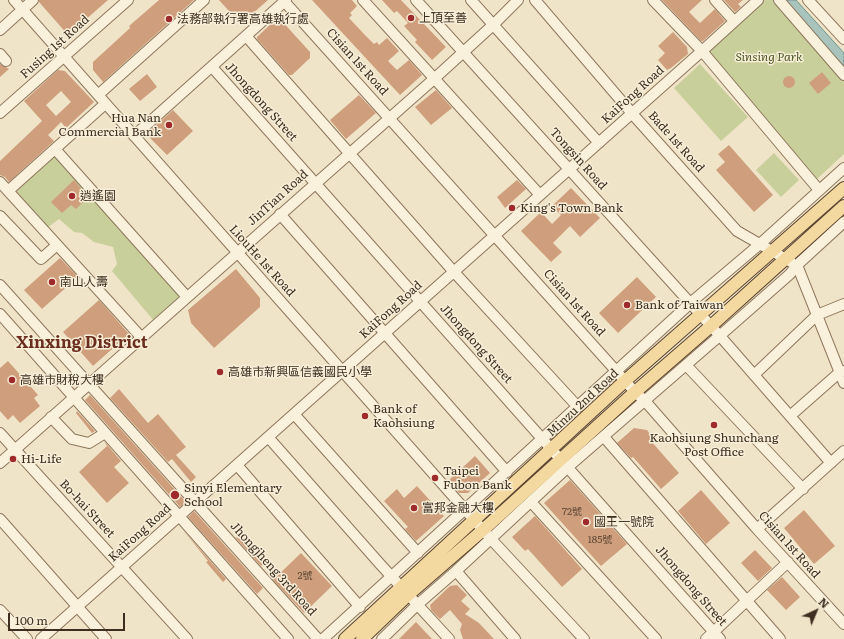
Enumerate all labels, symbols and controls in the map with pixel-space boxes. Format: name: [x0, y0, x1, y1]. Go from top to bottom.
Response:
place label: 上頂至善: [419, 11, 467, 25]
street label: Fusing 1st Road: [18, 12, 92, 82]
place label: 法務部執行署高雄執行處: [177, 12, 309, 26]
marker: 上頂至善: [406, 13, 416, 23]
marker: 法務部執行署高雄執行處: [164, 14, 174, 24]
street label: Cisian 1st Road: [323, 26, 391, 98]
park label: Sinsing Park: [735, 50, 803, 64]
street label: Jhongdong Street: [222, 60, 300, 144]
street label: KaiFong Road: [599, 63, 667, 127]
street label: Bade 1st Road: [645, 109, 707, 175]
place label: Hua Nan Commercial Bank: [59, 111, 161, 139]
marker: Hua Nan Commercial Bank: [164, 120, 174, 130]
street label: Tongsin Road: [546, 125, 610, 193]
street label: JinTian Road: [245, 167, 311, 229]
place label: 逍遙園: [80, 189, 116, 203]
marker: 逍遙園: [67, 191, 77, 201]
place label: King's Town Bank: [520, 201, 623, 215]
marker: King's Town Bank: [507, 203, 517, 213]
street label: LiouHe 1st Road: [226, 222, 298, 300]
street label: Cisian 1st Road: [540, 267, 608, 339]
place label: 南山人壽: [60, 275, 108, 289]
marker: 南山人壽: [47, 277, 57, 287]
street label: KaiFong Road: [357, 278, 425, 342]
place label: Bank of Taiwan: [635, 298, 724, 312]
marker: Bank of Taiwan: [622, 300, 632, 310]
street label: Jhongdong Street: [437, 302, 515, 386]
district label: Xinxing District: [16, 333, 148, 353]
place label: 高雄市新興區信義國民小學: [228, 365, 372, 379]
street label: Minzu 2nd Road: [544, 366, 622, 440]
marker: 高雄市新興區信義國民小學: [215, 367, 225, 377]
place label: 高雄市財稅大樓: [20, 373, 104, 387]
marker: 高雄市財稅大樓: [7, 375, 17, 385]
place label: Bank of Kaohsiung: [373, 402, 435, 430]
marker: Bank of Kaohsiung: [360, 411, 370, 421]
marker: Kaohsiung Shunchang Post Office: [709, 420, 719, 430]
place label: Kaohsiung Shunchang Post Office: [649, 431, 779, 459]
place label: Hi-Life: [21, 452, 62, 466]
marker: Hi-Life: [8, 454, 18, 464]
place label: Taipei Fubon Bank: [443, 464, 512, 492]
marker: Taipei Fubon Bank: [430, 473, 440, 483]
street label: Bo-hai Street: [56, 477, 118, 541]
place label: Sinyi Elementary School: [184, 481, 282, 509]
marker: Sinyi Elementary School: [169, 489, 181, 501]
street label: KaiFong Road: [106, 501, 174, 565]
place label: 富邦金融大樓: [422, 501, 494, 515]
marker: 富邦金融大樓: [409, 503, 419, 513]
house number: 72號: [562, 506, 582, 518]
street label: Cisian 1st Road: [755, 509, 823, 581]
place label: 國王一號院: [594, 515, 654, 529]
marker: 國王一號院: [581, 517, 591, 527]
street label: Jhongjheng 3rd Road: [227, 519, 319, 619]
house number: 185號: [588, 534, 612, 546]
street label: Jhongdong Street: [652, 543, 730, 629]
house number: 2號: [297, 570, 313, 582]
north arrow: [796, 591, 836, 631]
text: N: [815, 593, 833, 611]
scale bar: [10, 605, 127, 631]
text: 100 m: [15, 611, 48, 629]

